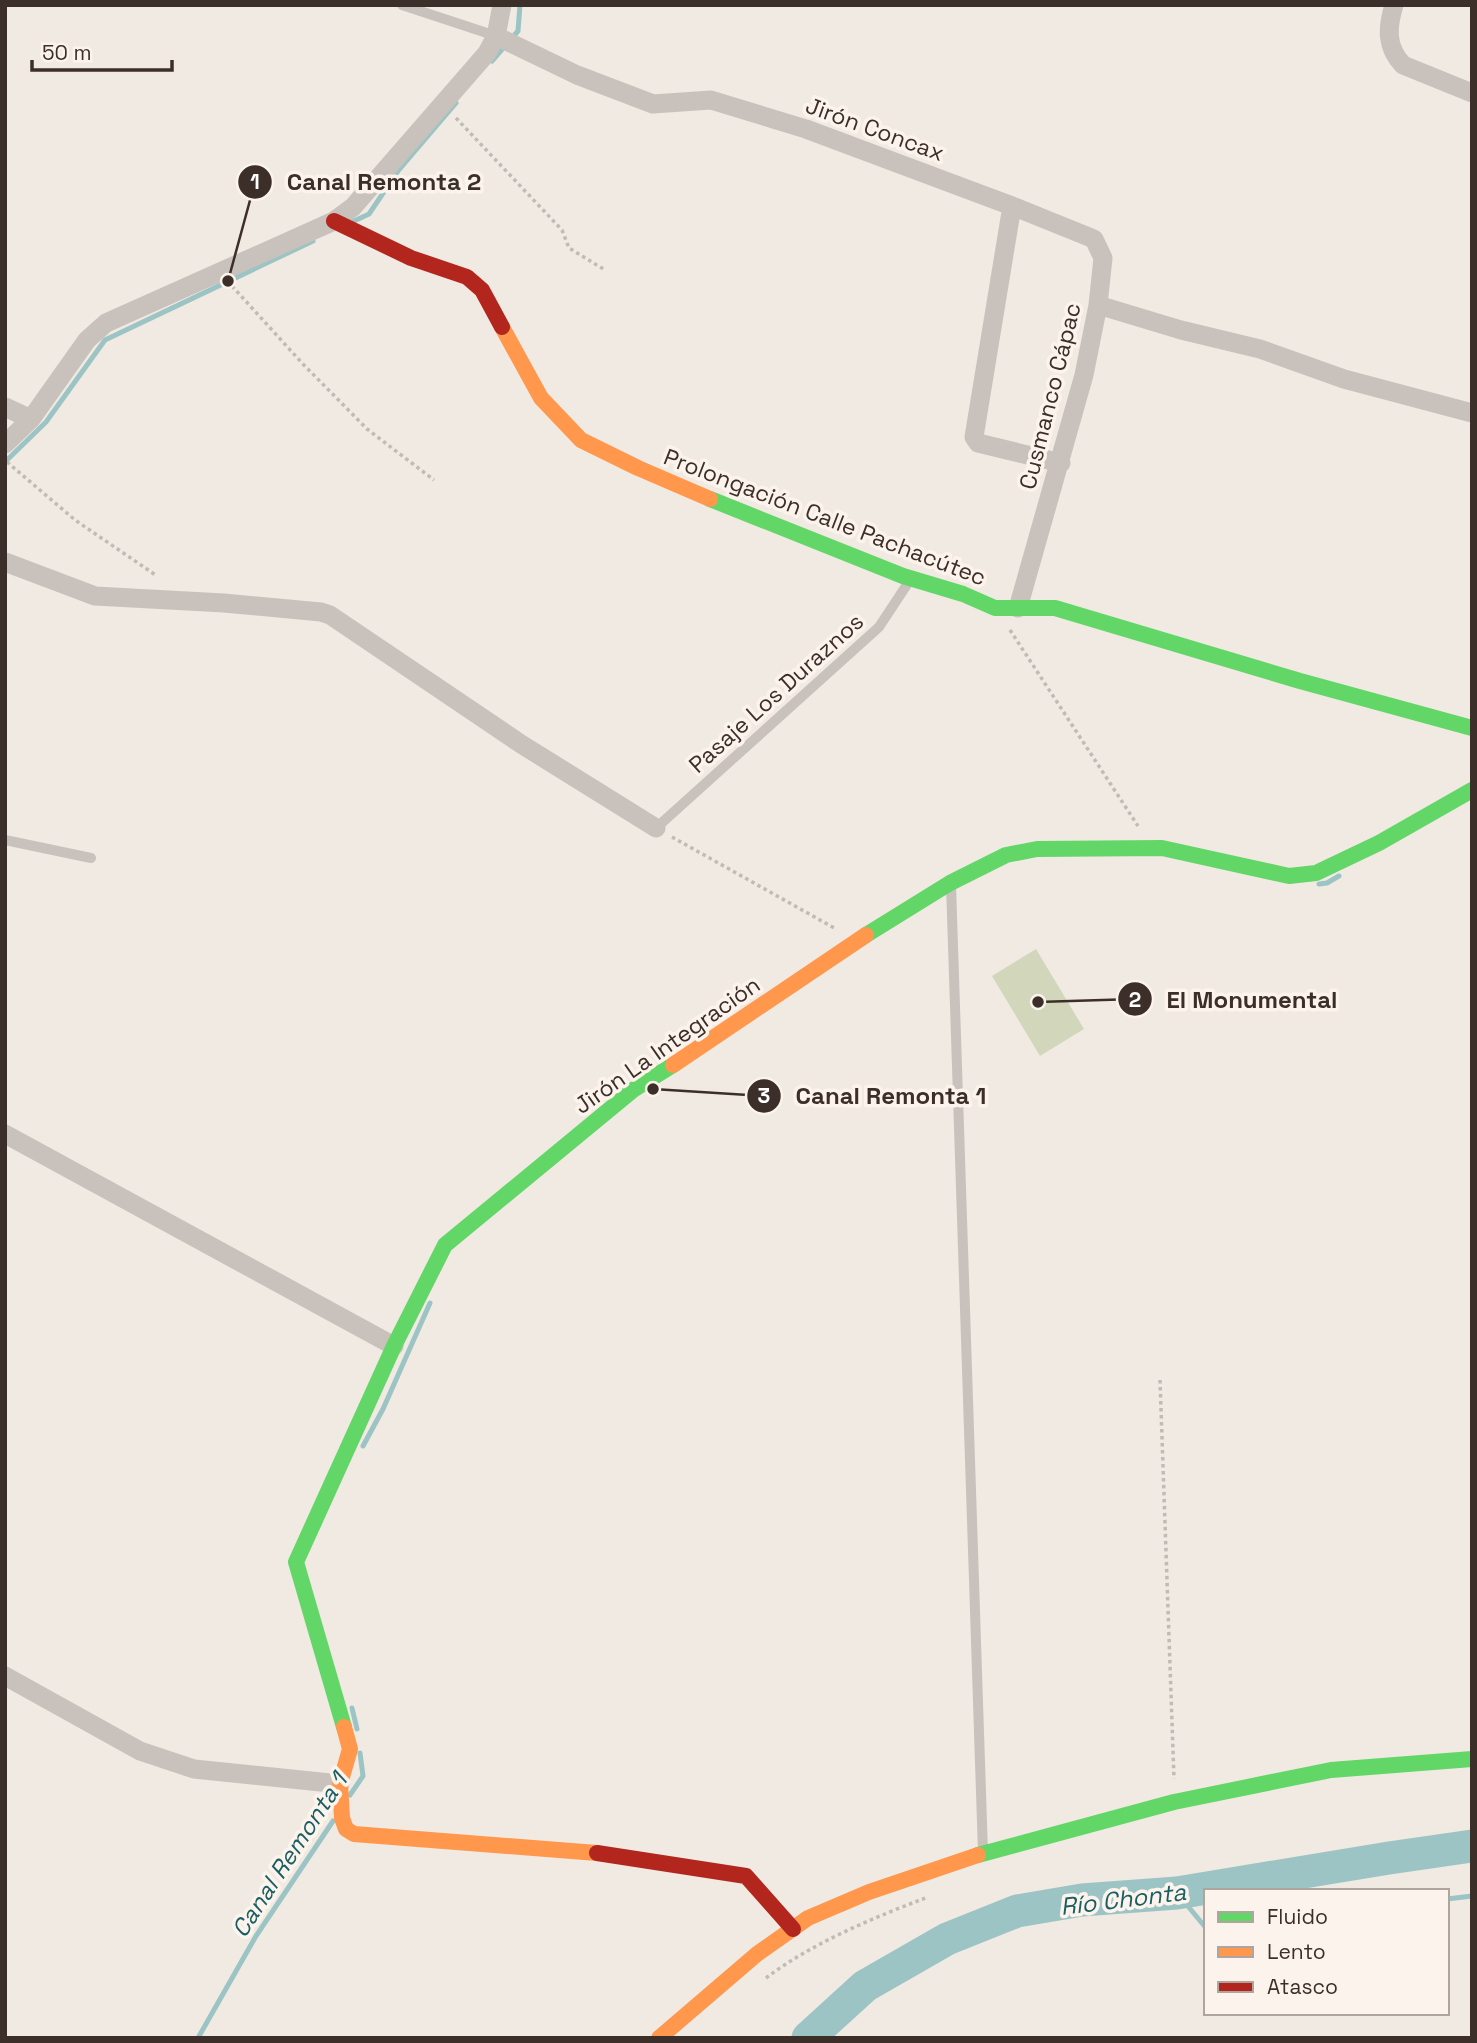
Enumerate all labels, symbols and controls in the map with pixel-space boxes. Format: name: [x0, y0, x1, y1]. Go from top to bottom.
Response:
scale bar: [32, 28, 172, 72]
text: 50 m: [42, 39, 92, 66]
street label: Jirón Concax: [802, 90, 948, 168]
callout: Canal Remonta 2: [238, 159, 495, 204]
text: Canal Remonta 2: [287, 166, 481, 197]
text: 1: [250, 168, 260, 195]
street label: Cusmanco Cápac: [1012, 300, 1088, 492]
street label: Prolongación Calle Pachacútec: [660, 442, 990, 592]
street label: Pasaje Los Duraznos: [682, 607, 870, 779]
street label: Jirón La Integración: [568, 970, 766, 1120]
callout: El Monumental: [1117, 977, 1351, 1022]
text: El Monumental: [1167, 984, 1338, 1015]
text: 2: [1129, 986, 1141, 1013]
callout: Canal Remonta 1: [747, 1073, 1001, 1118]
text: Canal Remonta 1: [796, 1080, 986, 1111]
text: 3: [758, 1082, 770, 1109]
water label: Canal Remonta 1: [224, 1764, 355, 1943]
water label: Río Chonta: [1059, 1876, 1188, 1922]
legend: [1204, 1889, 1449, 2015]
text: Fluido: [1267, 1903, 1328, 1930]
text: Lento: [1267, 1938, 1326, 1965]
text: Atasco: [1267, 1973, 1338, 2000]

